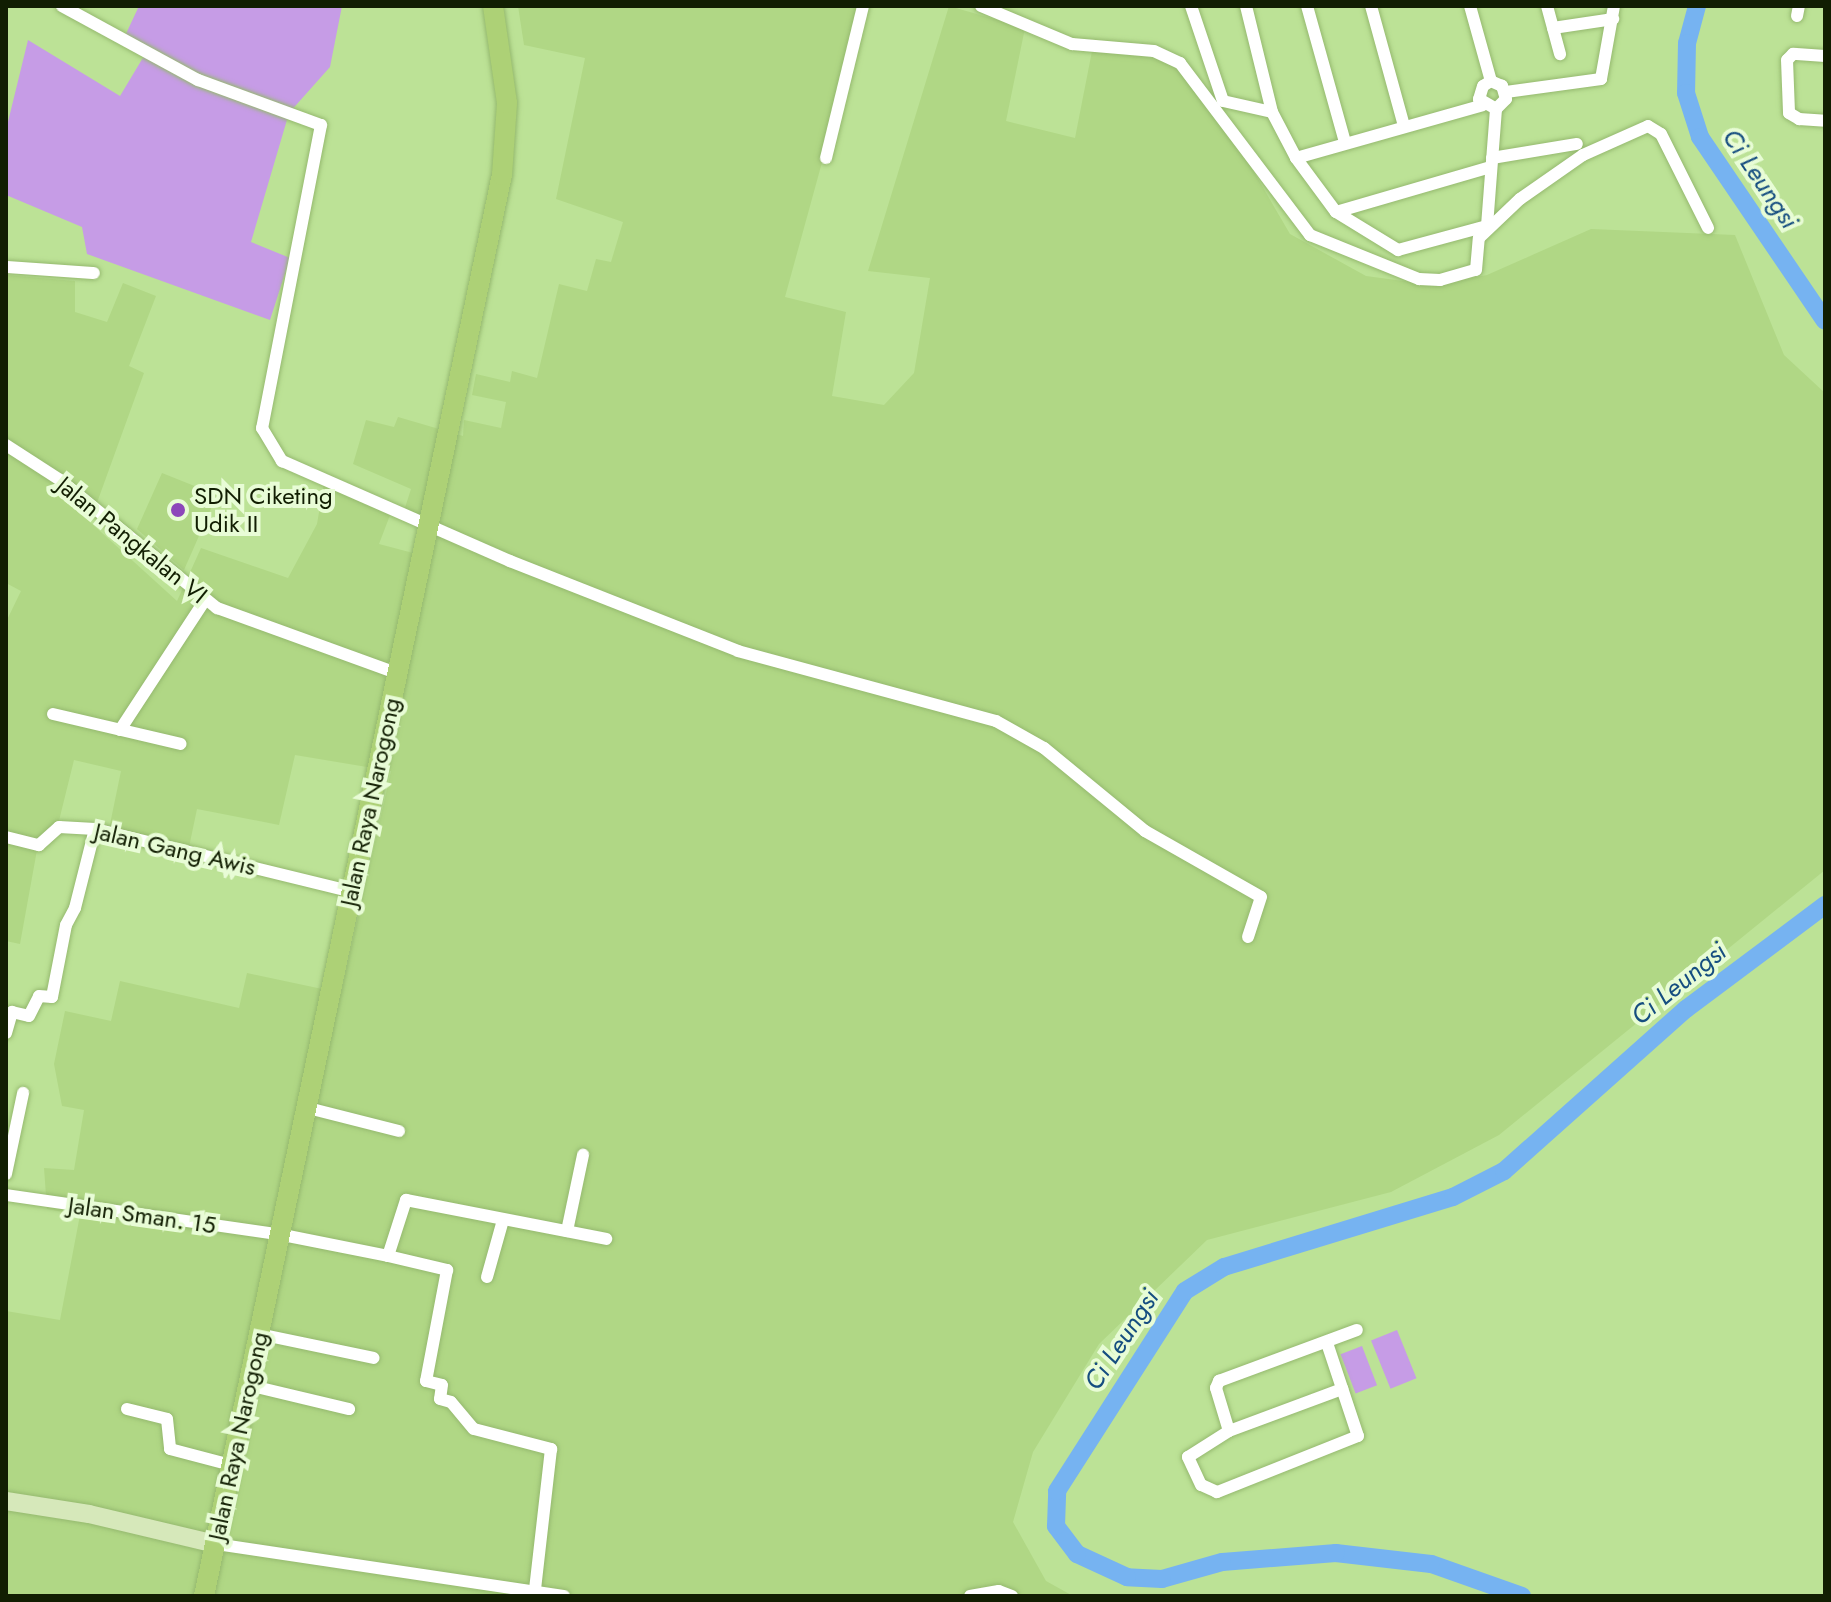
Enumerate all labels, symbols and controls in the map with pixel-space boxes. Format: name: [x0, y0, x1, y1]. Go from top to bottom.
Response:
water label: Ci Leungsi: [1715, 123, 1805, 235]
street label: Jalan Pangkalan VI: [51, 471, 213, 609]
place label: SDN Ciketing Udik II: [194, 482, 333, 538]
marker: SDN Ciketing Udik II: [169, 501, 187, 519]
street label: Jalan Raya Narogong: [334, 695, 406, 909]
street label: Jalan Gang Awis: [92, 816, 258, 882]
water label: Ci Leungsi: [1625, 936, 1733, 1032]
street label: Jalan Sman. 15: [66, 1190, 218, 1240]
water label: Ci Leungsi: [1078, 1284, 1166, 1396]
street label: Jalan Raya Narogong: [202, 1329, 274, 1543]

